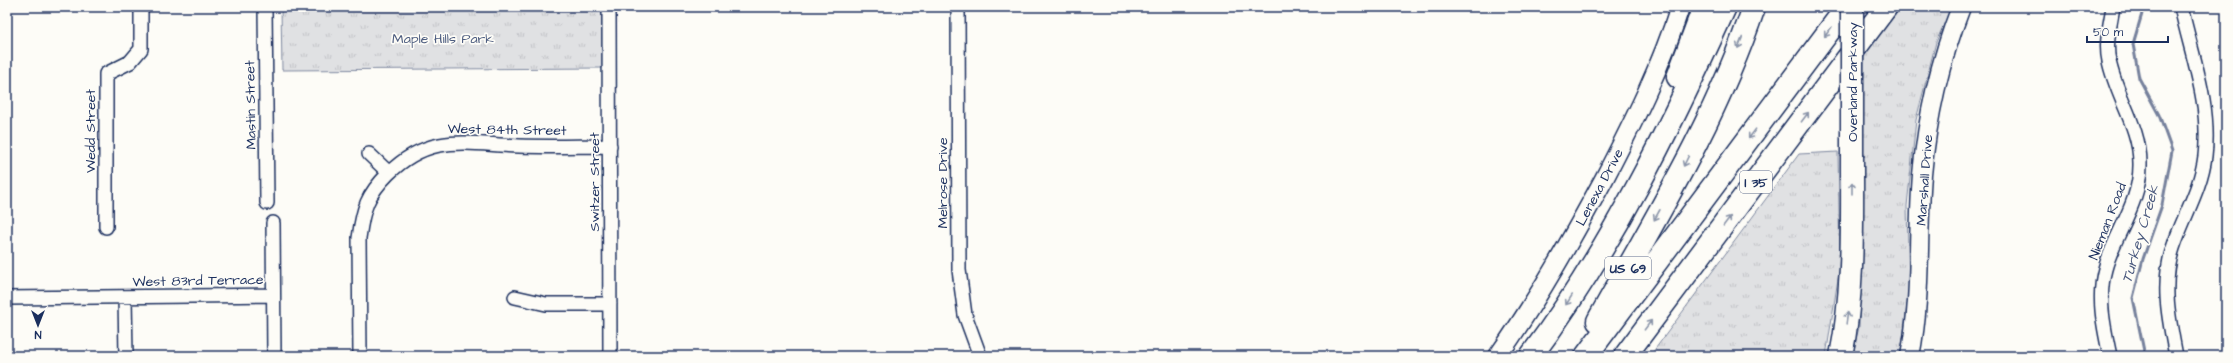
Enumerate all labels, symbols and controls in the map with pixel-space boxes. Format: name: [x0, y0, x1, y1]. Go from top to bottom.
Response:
scale bar: [2087, 18, 2168, 44]
street label: Overland Parkway: [1843, 22, 1863, 142]
text: 50 m: [2093, 24, 2124, 41]
one-way arrow: [1823, 27, 1832, 38]
park label: Maple Hills Park: [392, 29, 494, 49]
one-way arrow: [1736, 37, 1743, 49]
street label: Mastin Street: [240, 60, 262, 150]
street label: Wedd Street: [81, 89, 101, 173]
one-way arrow: [1801, 112, 1809, 123]
street label: West 84th Street: [447, 119, 567, 141]
one-way arrow: [1748, 128, 1756, 139]
street label: Switzer Street: [585, 132, 605, 232]
street label: Marshall Drive: [1912, 133, 1938, 226]
street label: Melrose Drive: [933, 137, 953, 228]
street label: Lenexa Drive: [1571, 145, 1629, 230]
one-way arrow: [1682, 155, 1689, 167]
road number: I 35: [1740, 171, 1772, 193]
street label: Nieman Road: [2084, 180, 2132, 263]
one-way arrow: [1848, 182, 1856, 195]
water label: Turkey Creek: [2116, 182, 2166, 286]
one-way arrow: [1653, 209, 1661, 221]
one-way arrow: [1722, 216, 1731, 227]
road number: US 69: [1605, 257, 1651, 279]
street label: West 83rd Terrace: [132, 270, 264, 292]
one-way arrow: [1565, 294, 1573, 305]
north arrow: [18, 305, 58, 345]
one-way arrow: [1843, 311, 1851, 324]
one-way arrow: [1644, 319, 1652, 330]
text: N: [34, 327, 41, 342]

